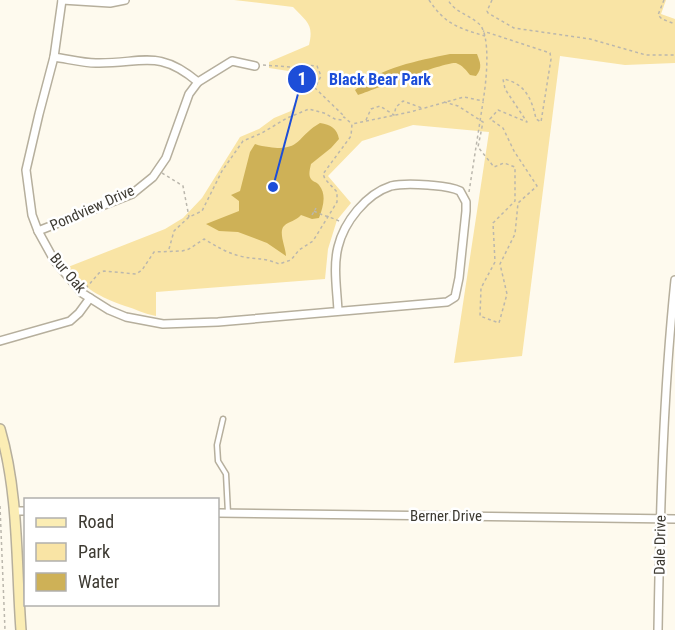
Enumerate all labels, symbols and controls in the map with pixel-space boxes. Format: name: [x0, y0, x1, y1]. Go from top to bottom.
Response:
callout: Black Bear Park: [287, 62, 442, 96]
text: 1: [297, 68, 307, 89]
text: Black Bear Park: [329, 70, 431, 89]
street label: Pondview Drive: [47, 181, 137, 235]
street label: Bur Oak: [46, 249, 90, 297]
legend: [24, 498, 219, 606]
street label: Berner Drive: [410, 507, 482, 525]
text: Road: [78, 511, 114, 532]
street label: Dale Drive: [650, 515, 670, 575]
text: Park: [78, 541, 110, 562]
text: Water: [78, 571, 120, 592]

